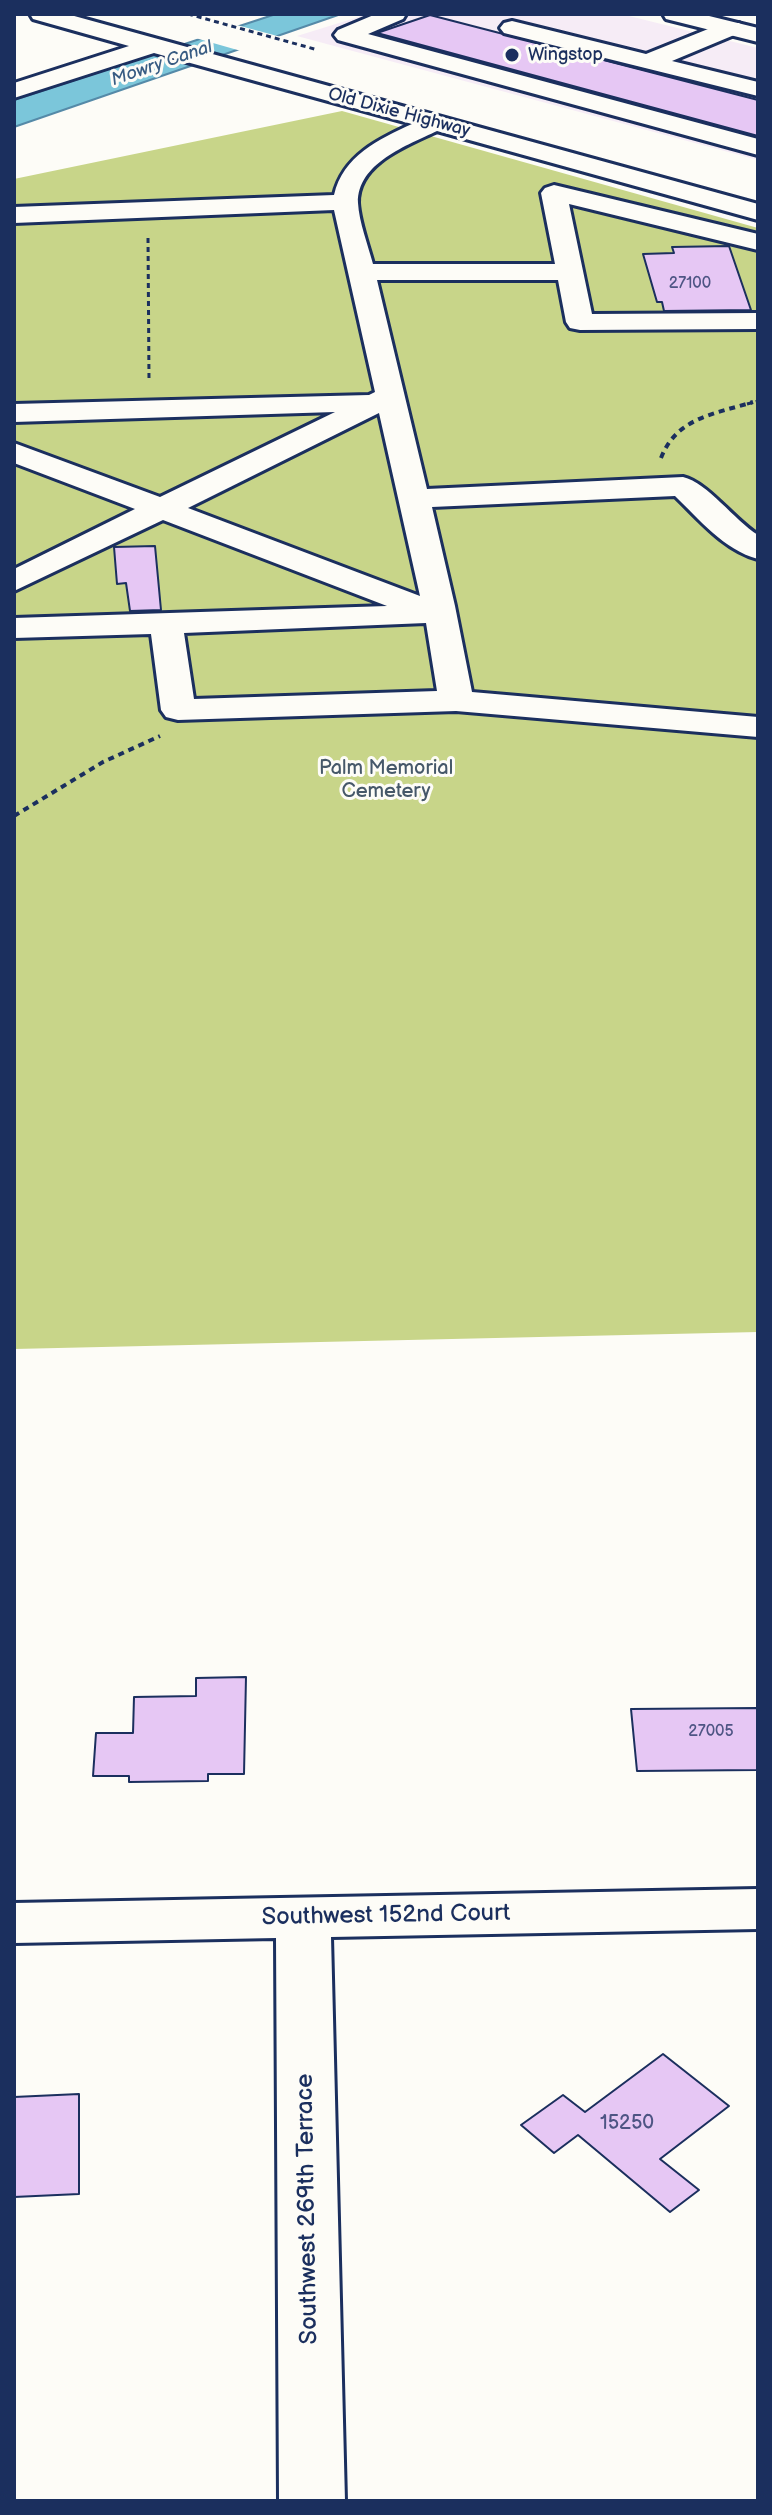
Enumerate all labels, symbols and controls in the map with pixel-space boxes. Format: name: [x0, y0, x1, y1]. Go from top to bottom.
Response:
water label: Mowry Canal: [109, 37, 215, 91]
place label: Wingstop: [528, 44, 603, 66]
marker: Wingstop: [503, 46, 521, 64]
street label: Old Dixie Highway: [326, 84, 472, 142]
house number: 27100: [669, 274, 711, 294]
park label: Palm Memorial Cemetery: [319, 757, 453, 804]
house number: 27005: [688, 1722, 734, 1742]
street label: Southwest 152nd Court: [261, 1899, 511, 1933]
street label: Southwest 269th Terrace: [291, 2073, 325, 2345]
house number: 15250: [600, 2112, 654, 2136]

